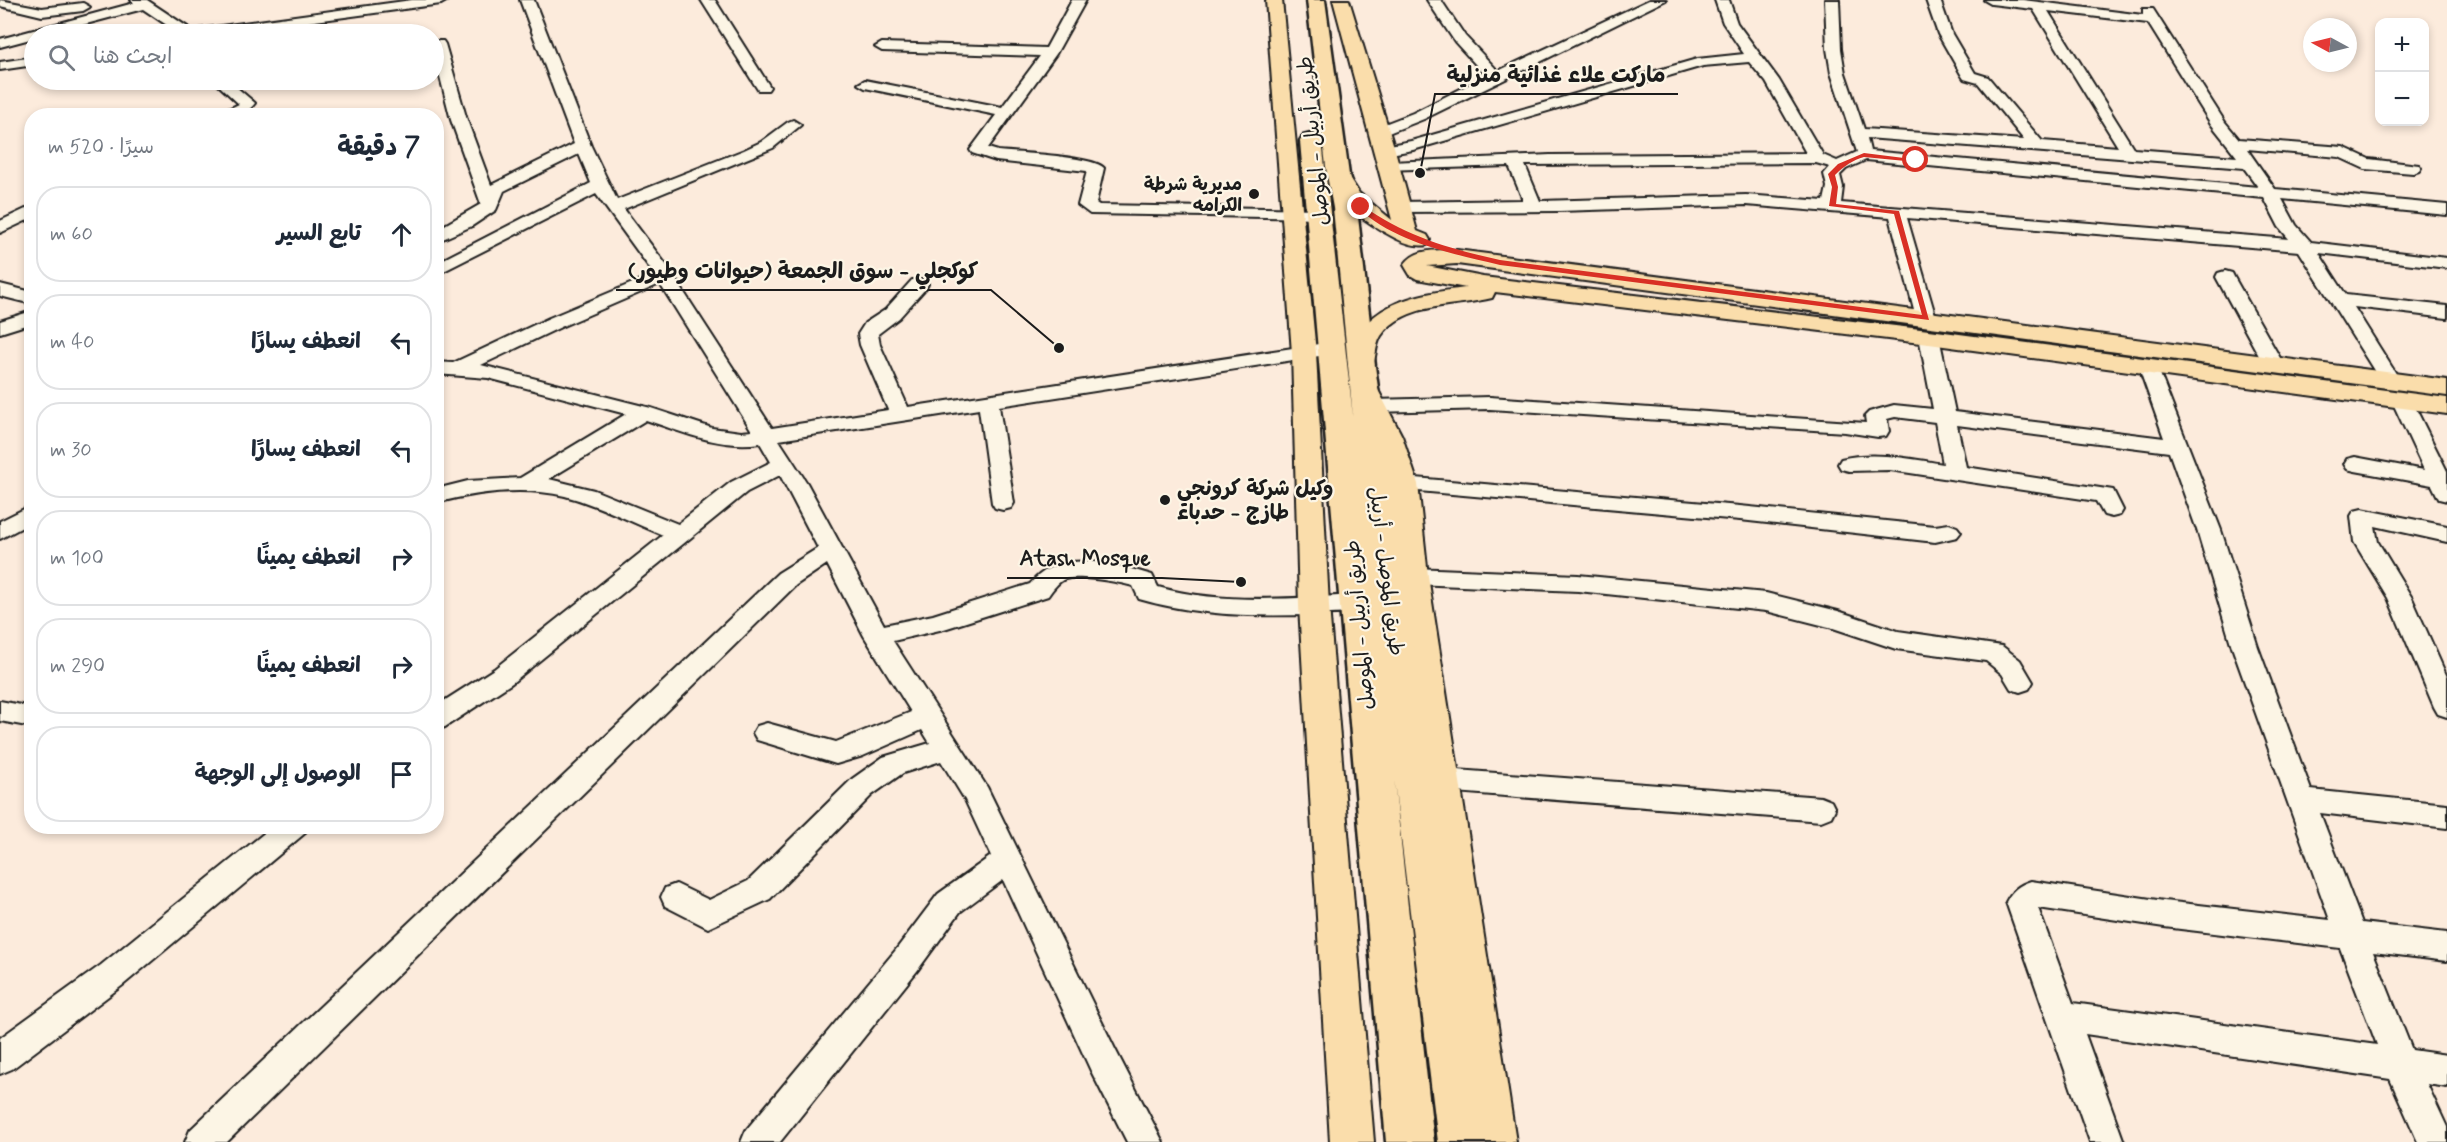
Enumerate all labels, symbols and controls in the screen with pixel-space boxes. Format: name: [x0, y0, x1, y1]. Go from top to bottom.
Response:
north arrow: [2303, 18, 2357, 72]
map controls: [2375, 18, 2429, 126]
button: +: [2375, 18, 2429, 72]
search box: [24, 24, 444, 90]
icon: search: [45, 41, 78, 74]
text: ابحث هنا: [93, 43, 173, 71]
callout: ماركت علاء غذائية منزلية: [1435, 54, 1678, 94]
street label: طريق أربيل - الموصل: [1291, 55, 1337, 227]
text: ماركت علاء غذائية منزلية: [1447, 62, 1665, 90]
button: −: [2375, 72, 2429, 126]
text: 7 دقيقة: [337, 131, 420, 165]
text: سيرًا · 520 m: [48, 134, 154, 161]
route start: [1902, 146, 1928, 172]
place label: مديرية شرطة الكرامه: [1144, 173, 1242, 218]
marker: مديرية شرطة الكرامه: [1247, 187, 1261, 201]
route end: [1347, 193, 1373, 219]
icon: ahead: [385, 218, 418, 251]
text: تابع السير: [277, 220, 361, 248]
text: 60 m: [50, 221, 93, 248]
callout: كوكجلي - سوق الجمعة (حيوانات وطيور): [616, 250, 991, 290]
text: كوكجلي - سوق الجمعة (حيوانات وطيور): [628, 258, 978, 290]
icon: left: [385, 326, 418, 359]
text: انعطف يسارًا: [251, 328, 361, 356]
text: 40 m: [50, 329, 94, 356]
icon: left: [385, 434, 418, 467]
text: انعطف يسارًا: [251, 436, 361, 464]
text: 30 m: [50, 437, 92, 464]
place label: وكيل شركة كرونجي طازج - حدباء: [1177, 475, 1333, 527]
street label: طريق الموصل - أربيل: [1362, 485, 1410, 657]
marker: وكيل شركة كرونجي طازج - حدباء: [1158, 493, 1172, 507]
callout: Atash Mosque: [1007, 538, 1162, 578]
street label: طريق أربيل - الموصل: [1339, 539, 1381, 711]
icon: right: [385, 542, 418, 575]
text: انعطف يمينًا: [257, 544, 361, 572]
text: 100 m: [50, 545, 104, 572]
text: Atash Mosque: [1019, 545, 1151, 573]
icon: right: [385, 650, 418, 683]
text: انعطف يمينًا: [257, 652, 361, 680]
text: 290 m: [50, 653, 105, 680]
icon: arrive: [385, 758, 418, 791]
text: الوصول إلى الوجهة: [194, 760, 361, 788]

